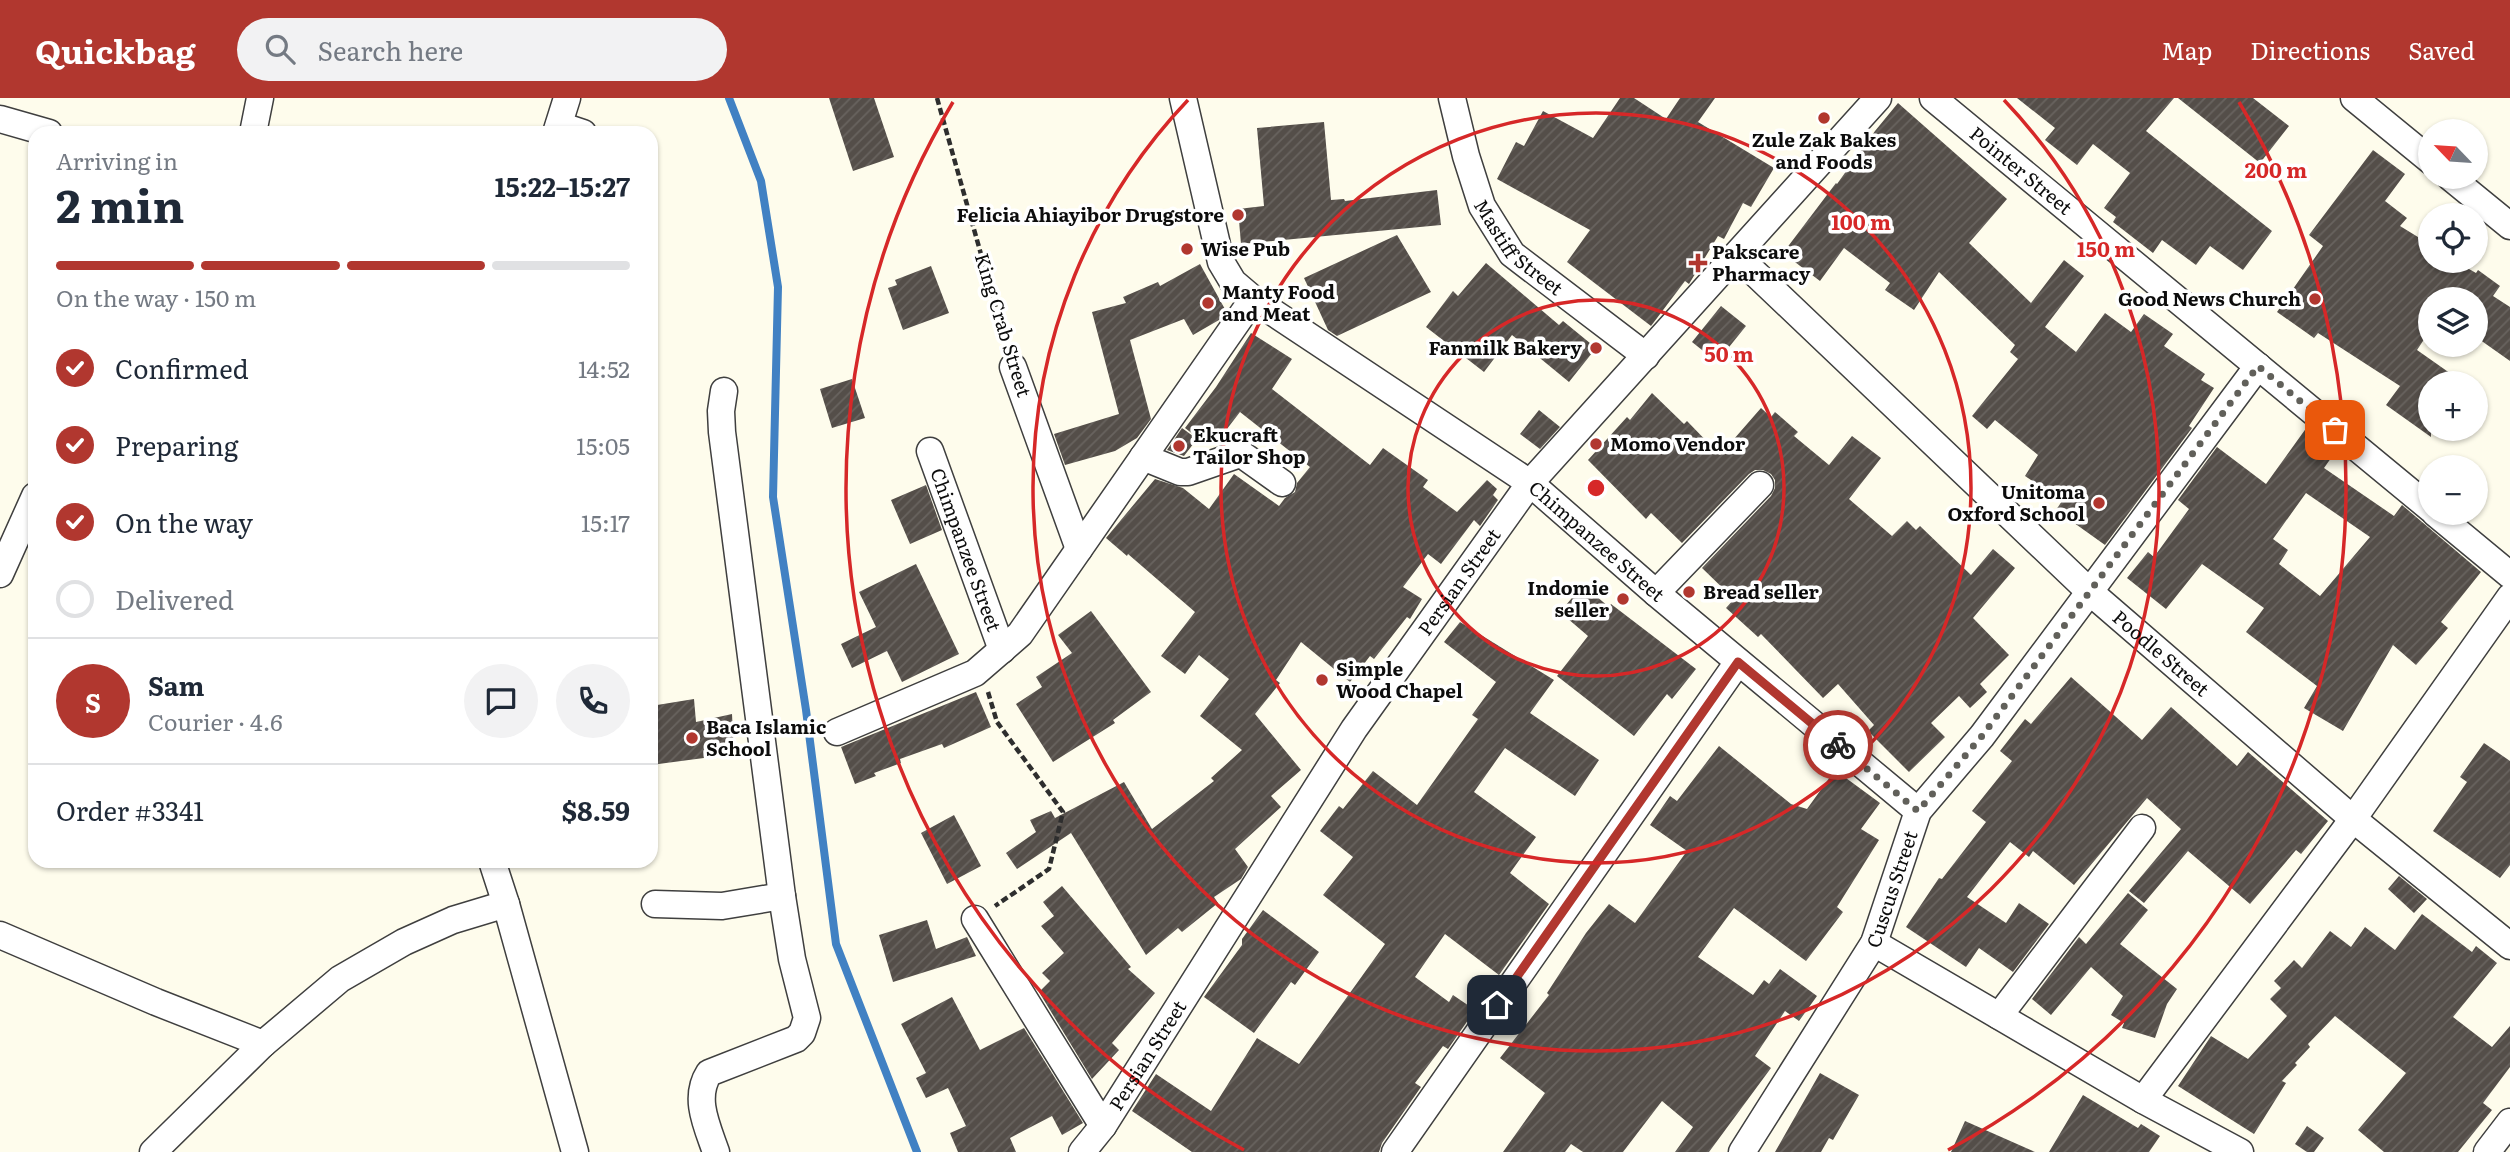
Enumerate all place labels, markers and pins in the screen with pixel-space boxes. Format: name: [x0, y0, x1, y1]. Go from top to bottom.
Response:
marker: Zule Zak Bakes and Foods: [1816, 110, 1832, 126]
place label: Zule Zak Bakes and Foods: [1752, 125, 1896, 175]
place label: Felicia Ahiayibor Drugstore: [957, 200, 1224, 228]
marker: Felicia Ahiayibor Drugstore: [1230, 207, 1246, 223]
place label: Wise Pub: [1201, 234, 1290, 262]
place label: Pakscare Pharmacy: [1712, 237, 1811, 287]
marker: Wise Pub: [1179, 241, 1195, 257]
marker: Pakscare Pharmacy: [1690, 255, 1706, 271]
place label: Manty Food and Meat: [1222, 277, 1335, 327]
place label: Good News Church: [2118, 284, 2301, 312]
marker: Good News Church: [2307, 291, 2323, 307]
marker: Manty Food and Meat: [1200, 295, 1216, 311]
place label: Fanmilk Bakery: [1428, 333, 1582, 361]
marker: Fanmilk Bakery: [1588, 340, 1604, 356]
pin: [2305, 400, 2365, 460]
place label: Ekucraft Tailor Shop: [1193, 420, 1306, 470]
place label: Momo Vendor: [1610, 429, 1746, 457]
marker: Momo Vendor: [1588, 436, 1604, 452]
marker: Ekucraft Tailor Shop: [1171, 438, 1187, 454]
centre of rings: [1584, 476, 1608, 500]
place label: Unitoma Oxford School: [1948, 477, 2085, 527]
marker: Unitoma Oxford School: [2091, 495, 2107, 511]
place label: Indomie seller: [1527, 573, 1610, 623]
place label: Bread seller: [1703, 577, 1819, 605]
marker: Bread seller: [1681, 584, 1697, 600]
marker: Indomie seller: [1615, 591, 1631, 607]
place label: Simple Wood Chapel: [1336, 654, 1463, 704]
marker: Simple Wood Chapel: [1314, 672, 1330, 688]
place label: Baca Islamic School: [706, 712, 826, 762]
marker: Baca Islamic School: [684, 730, 700, 746]
pin: [1467, 975, 1527, 1035]

